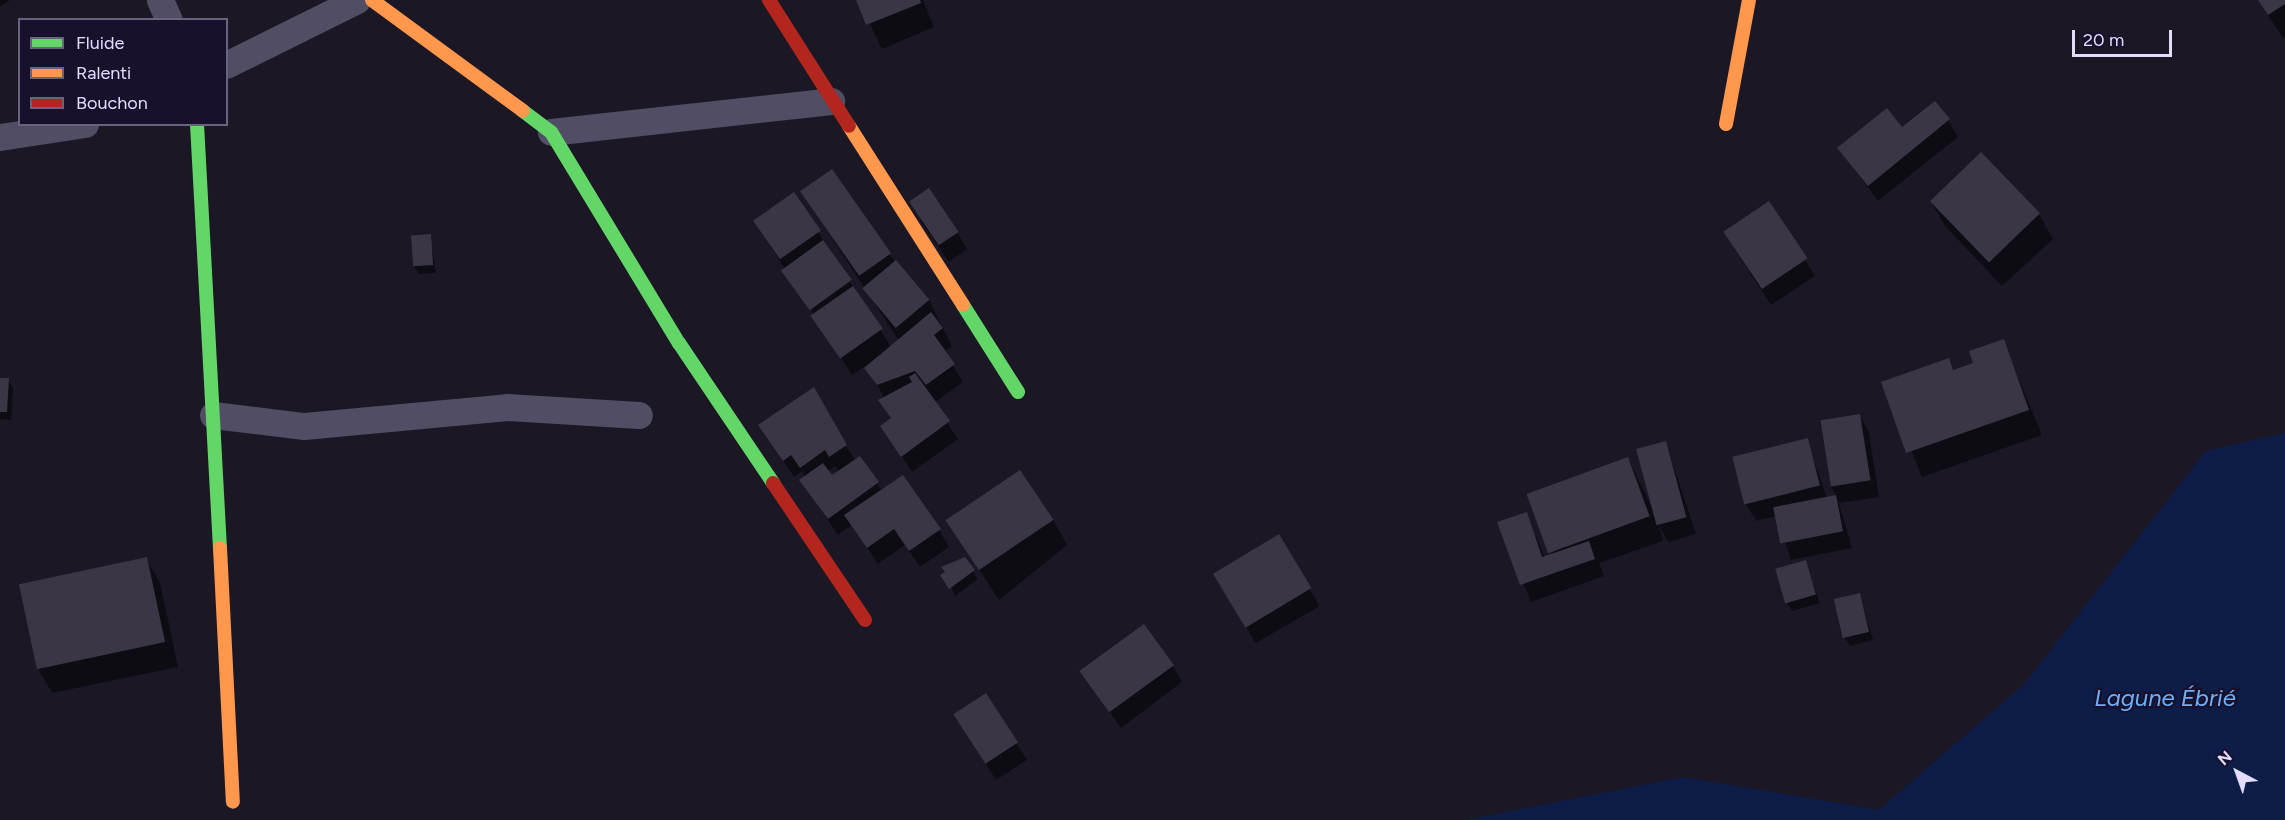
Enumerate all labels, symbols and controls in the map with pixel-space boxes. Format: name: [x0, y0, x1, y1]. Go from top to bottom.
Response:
legend: [18, 18, 228, 126]
scale bar: [2075, 18, 2176, 56]
text: 20 m: [2083, 29, 2124, 51]
text: Fluide: [76, 32, 124, 54]
text: Ralenti: [76, 62, 131, 84]
text: Bouchon: [76, 92, 148, 114]
water label: Lagune Ébrié: [2094, 684, 2236, 712]
north arrow: [2207, 742, 2267, 802]
text: N: [2214, 747, 2236, 769]

